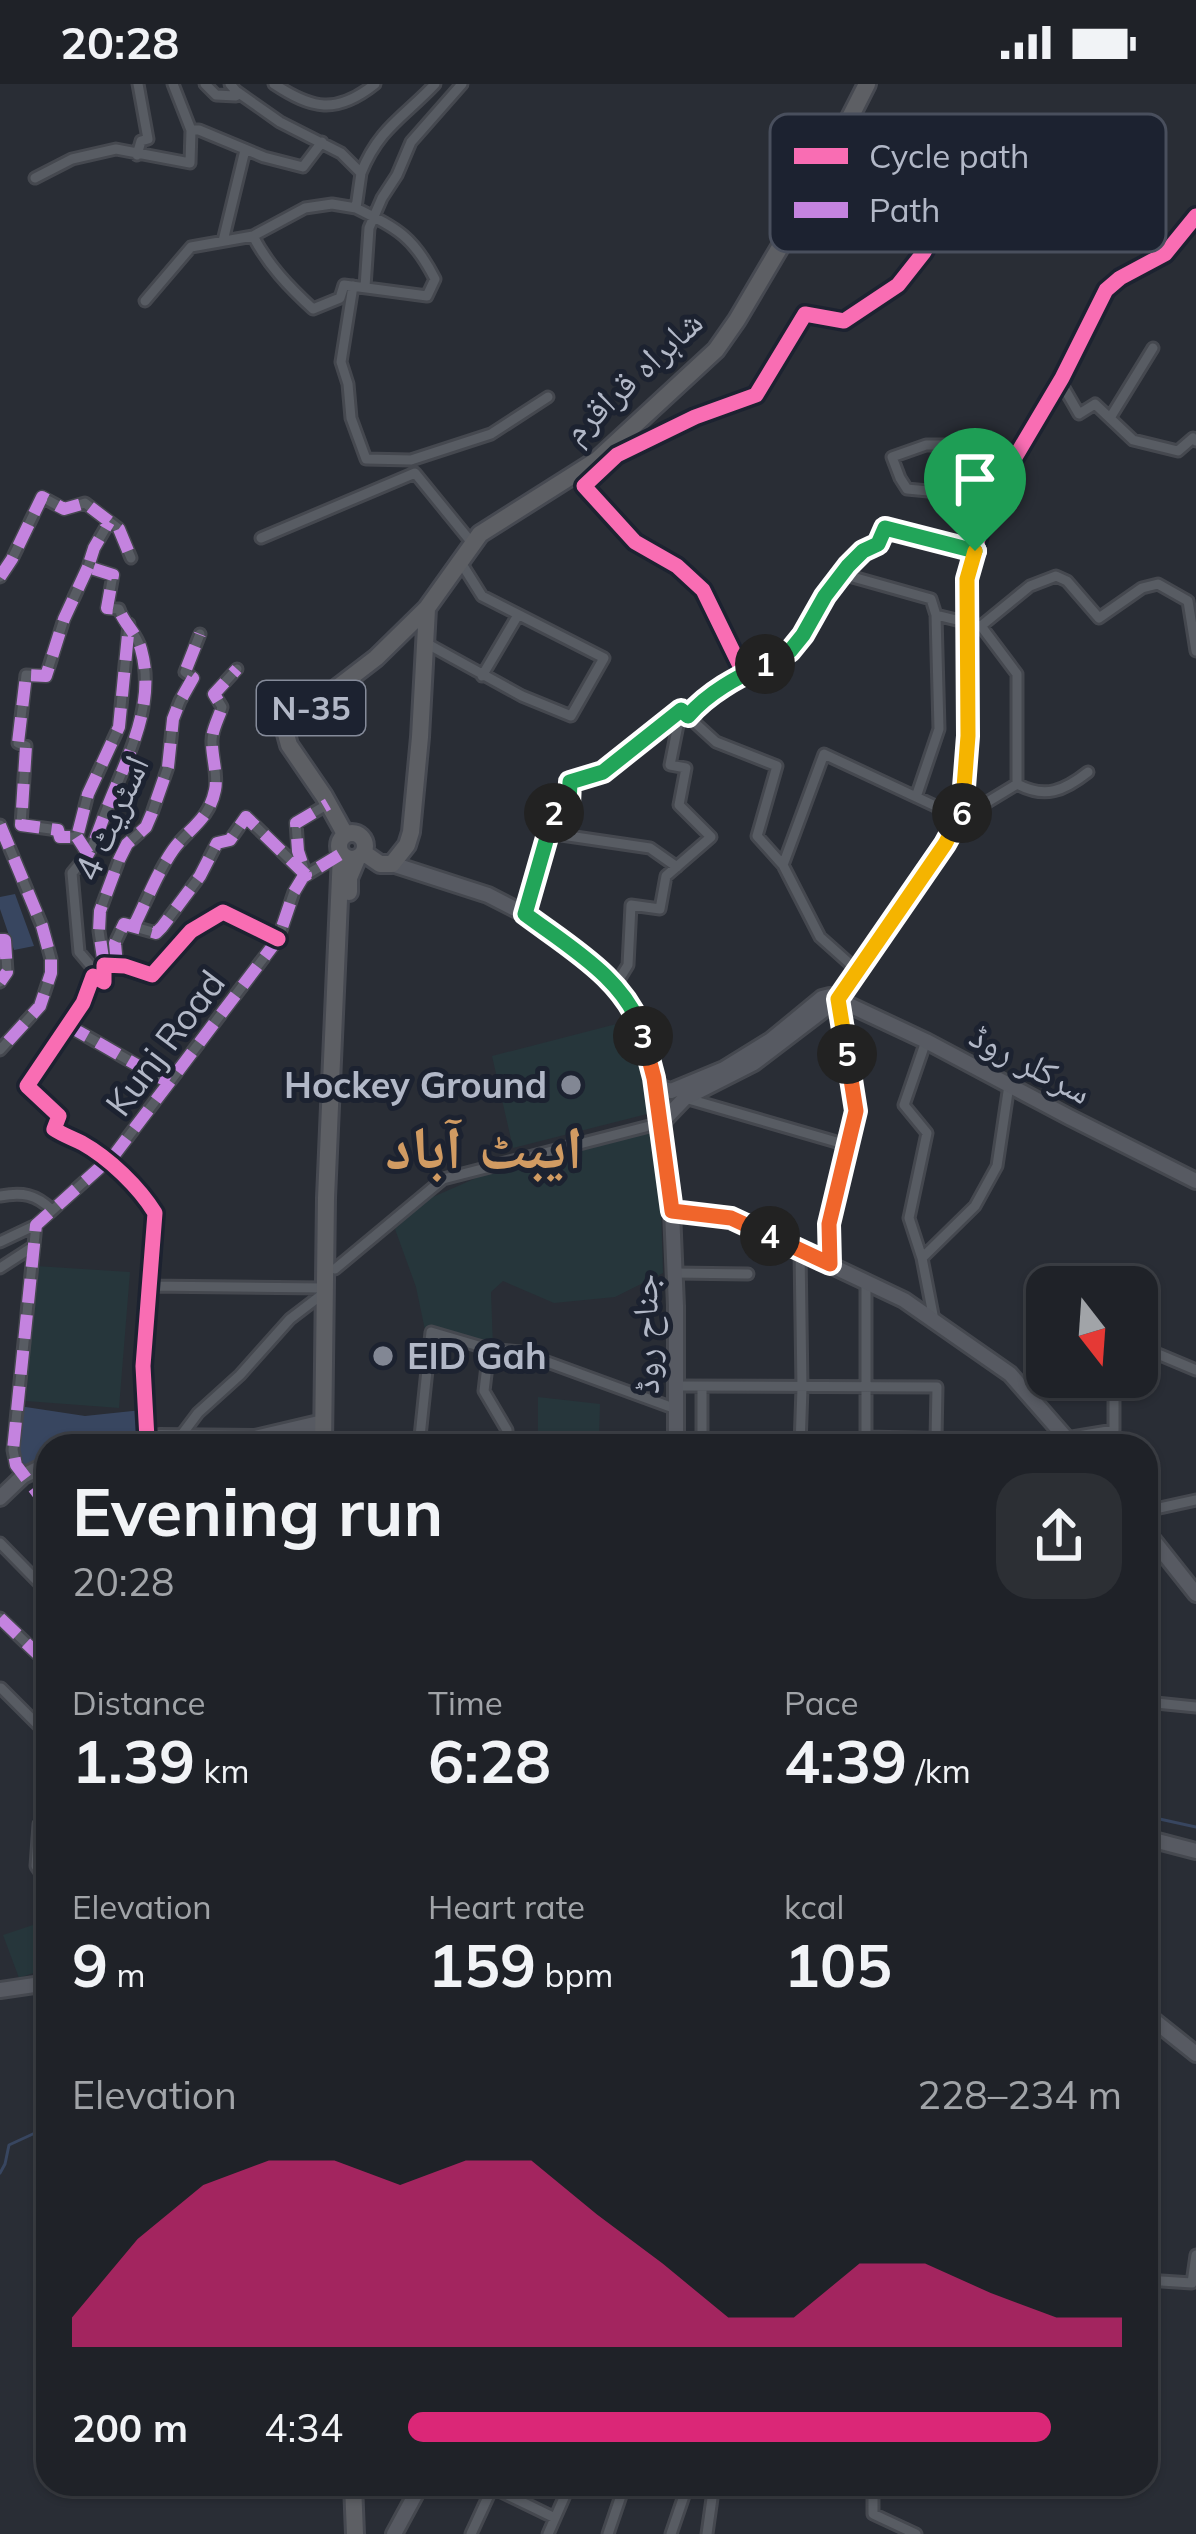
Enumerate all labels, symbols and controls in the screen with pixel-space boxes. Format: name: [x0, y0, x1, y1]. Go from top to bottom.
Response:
text: 20:28: [60, 14, 179, 70]
legend: [770, 114, 1166, 252]
text: Cycle path: [869, 135, 1029, 176]
text: Path: [869, 189, 940, 230]
street label: شاہراہ قراقرم: [552, 299, 713, 453]
pin: [924, 428, 1026, 551]
icon: arrive: [942, 446, 1008, 512]
pin: 1: [735, 634, 795, 694]
text: 1: [755, 643, 775, 684]
road number: N-35: [257, 681, 365, 735]
street label: اسٹریٹ 4: [63, 748, 158, 887]
pin: 2: [524, 783, 584, 843]
pin: 6: [932, 783, 992, 843]
text: 2: [544, 792, 564, 833]
text: 6: [952, 792, 972, 833]
street label: Kunj Road: [95, 961, 234, 1124]
pin: 3: [613, 1006, 673, 1066]
street label: سرکلر روڈ: [963, 1012, 1100, 1113]
text: 3: [633, 1015, 653, 1056]
pin: 5: [817, 1024, 877, 1084]
text: 5: [837, 1033, 857, 1074]
place label: Hockey Ground: [284, 1062, 547, 1107]
marker: Hockey Ground: [558, 1072, 584, 1098]
district label: ایبٹ آباد: [385, 1109, 583, 1184]
pin: 4: [740, 1206, 800, 1266]
text: 4: [760, 1215, 780, 1256]
north arrow: [1026, 1266, 1158, 1398]
map controls: [1026, 1266, 1158, 1398]
street label: جناح روڈ: [621, 1273, 669, 1395]
place label: EID Gah: [407, 1333, 547, 1378]
marker: EID Gah: [370, 1343, 396, 1369]
text: Evening run: [72, 1470, 443, 1553]
button: share: [996, 1473, 1122, 1599]
text: 20:28: [72, 1557, 175, 1606]
text: Distance: [72, 1682, 205, 1723]
text: Time: [428, 1682, 503, 1723]
text: Pace: [784, 1682, 858, 1723]
text: 1.39: [72, 1723, 195, 1798]
text: 6:28: [428, 1723, 551, 1798]
text: 4:39: [784, 1723, 907, 1798]
text: km: [195, 1750, 249, 1791]
text: /km: [907, 1750, 971, 1791]
text: Elevation: [72, 1886, 212, 1927]
text: Heart rate: [428, 1886, 585, 1927]
text: kcal: [784, 1886, 844, 1927]
text: 9: [72, 1927, 108, 2002]
text: 159: [428, 1927, 536, 2002]
text: 105: [784, 1927, 892, 2002]
text: m: [108, 1954, 146, 1995]
text: bpm: [536, 1954, 613, 1995]
text: Elevation: [72, 2070, 237, 2119]
text: 228–234 m: [917, 2070, 1122, 2119]
text: 200 m: [72, 2403, 188, 2452]
text: 4:34: [264, 2403, 343, 2452]

